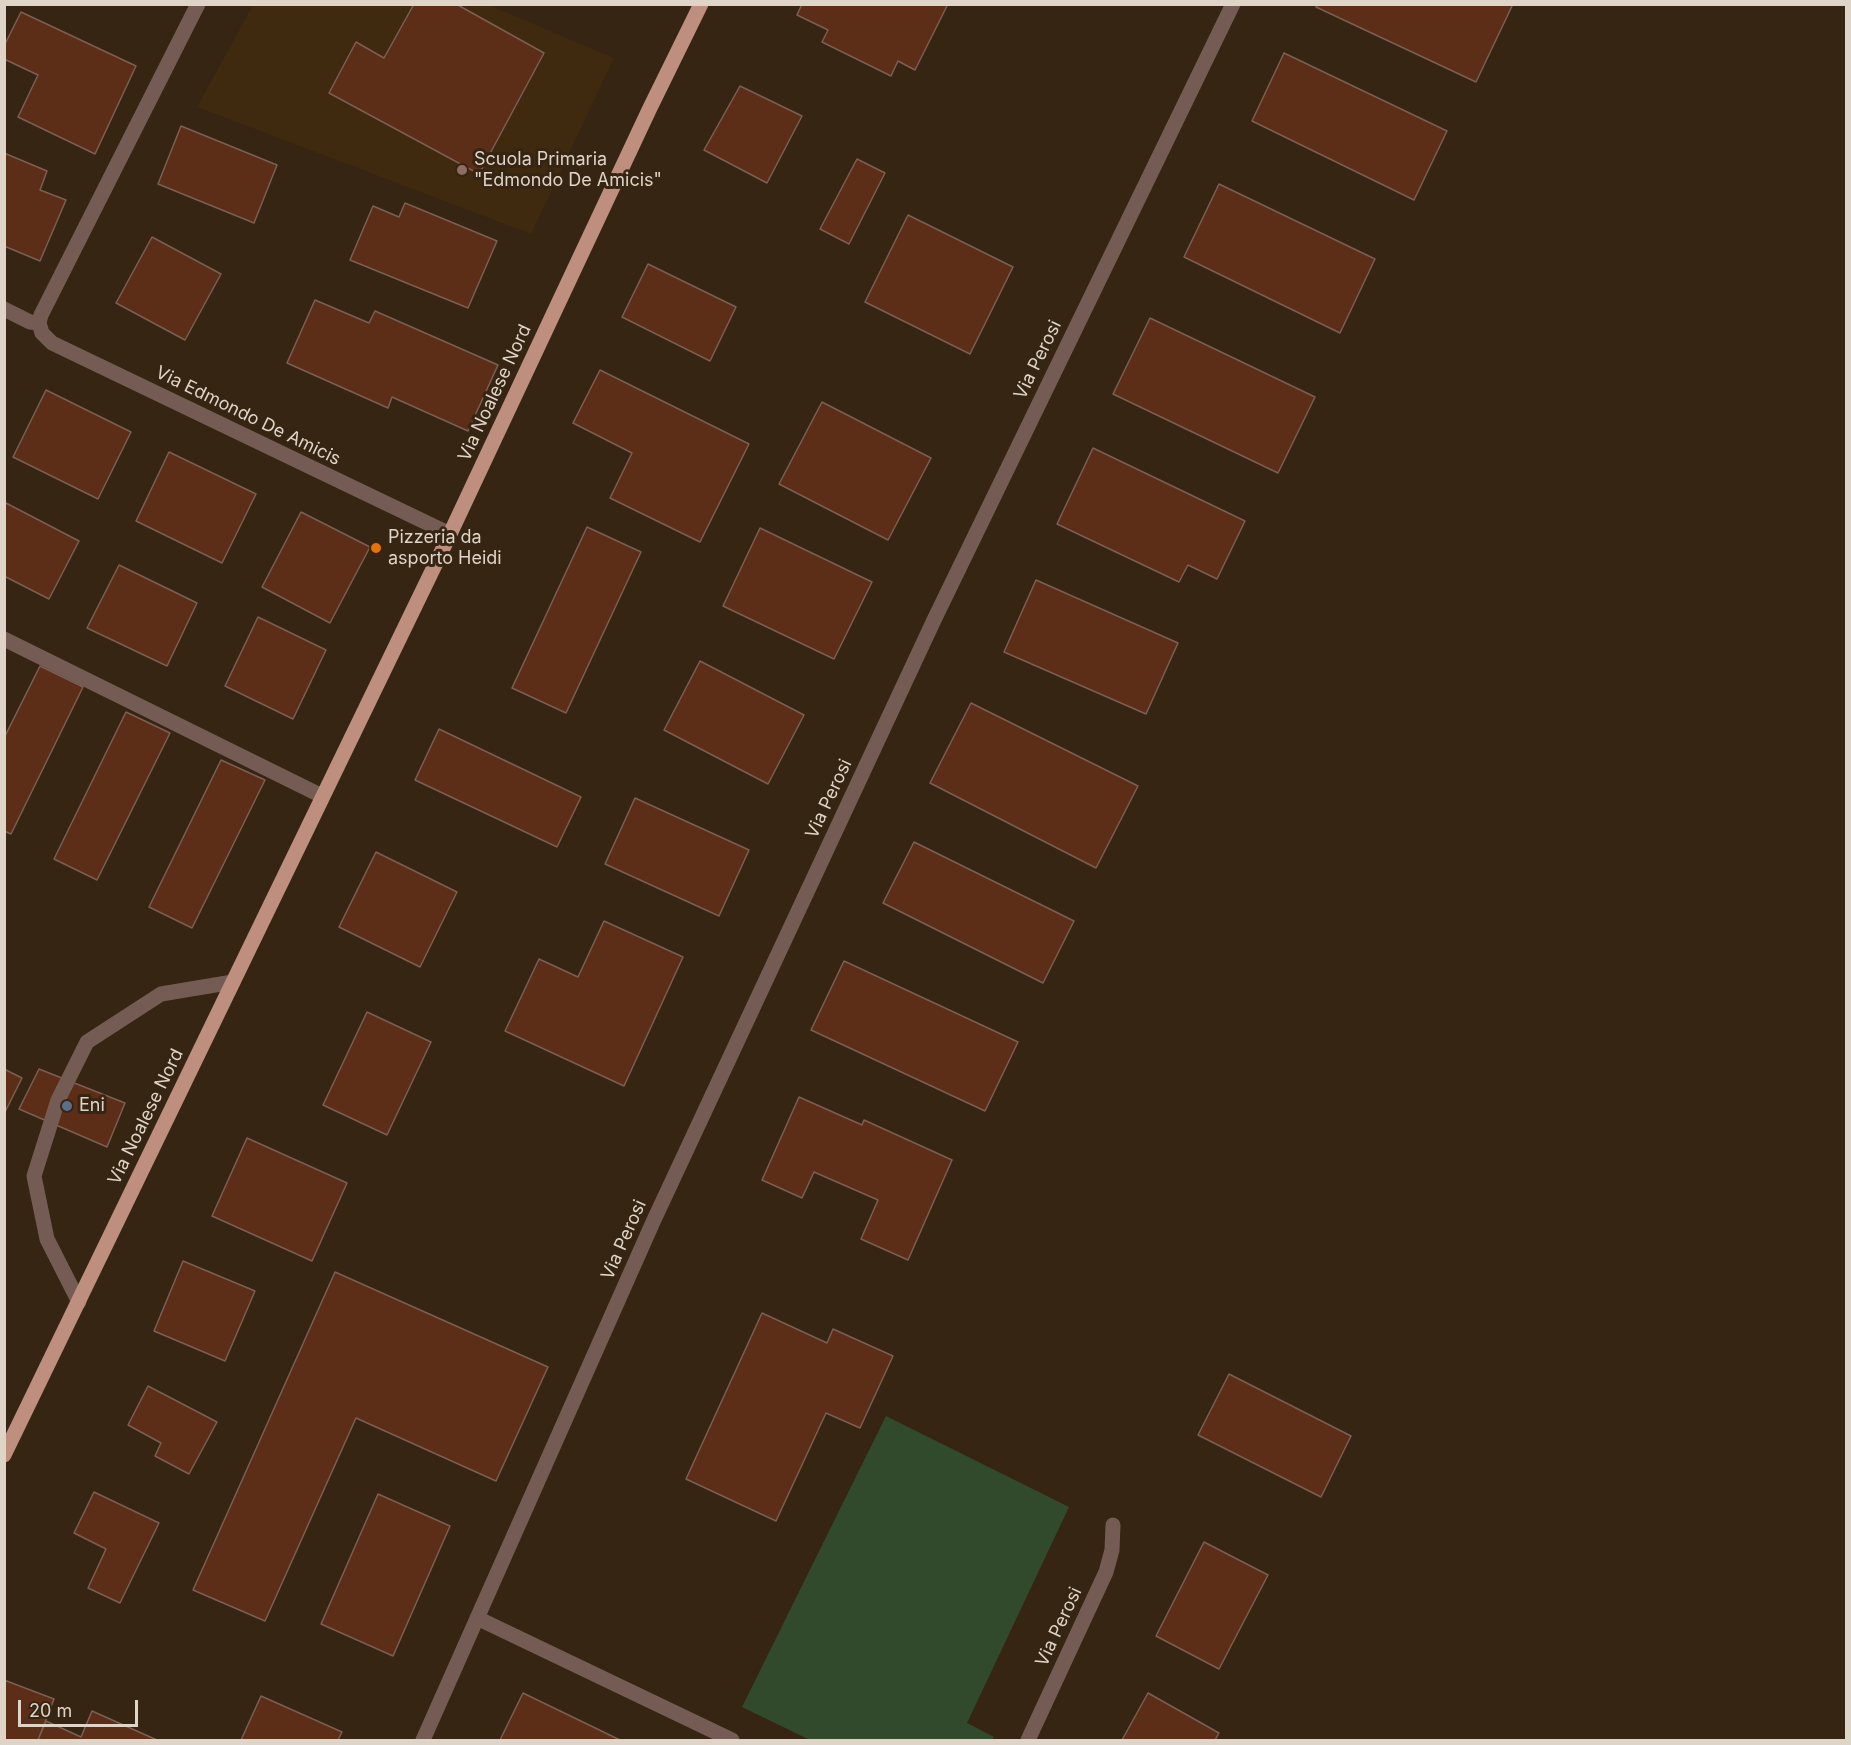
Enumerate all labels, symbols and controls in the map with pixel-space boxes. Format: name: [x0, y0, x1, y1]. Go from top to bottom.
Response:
place label: Scuola Primaria "Edmondo De Amicis": [474, 149, 662, 192]
marker: Scuola Primaria "Edmondo De Amicis": [455, 163, 469, 177]
street label: Via Perosi: [1010, 317, 1066, 403]
street label: Via Noalese Nord: [454, 321, 536, 465]
street label: Via Edmondo De Amicis: [152, 362, 344, 470]
place label: Pizzeria da asporto Heidi: [388, 527, 502, 570]
marker: Pizzeria da asporto Heidi: [369, 541, 383, 555]
street label: Via Perosi: [801, 756, 857, 842]
street label: Via Noalese Nord: [104, 1046, 188, 1188]
place label: Eni: [79, 1095, 105, 1117]
marker: Eni: [60, 1099, 74, 1113]
street label: Via Perosi: [597, 1197, 651, 1283]
street label: Via Perosi: [1031, 1584, 1087, 1670]
scale bar: [21, 1688, 141, 1726]
text: 20 m: [29, 1700, 72, 1721]

